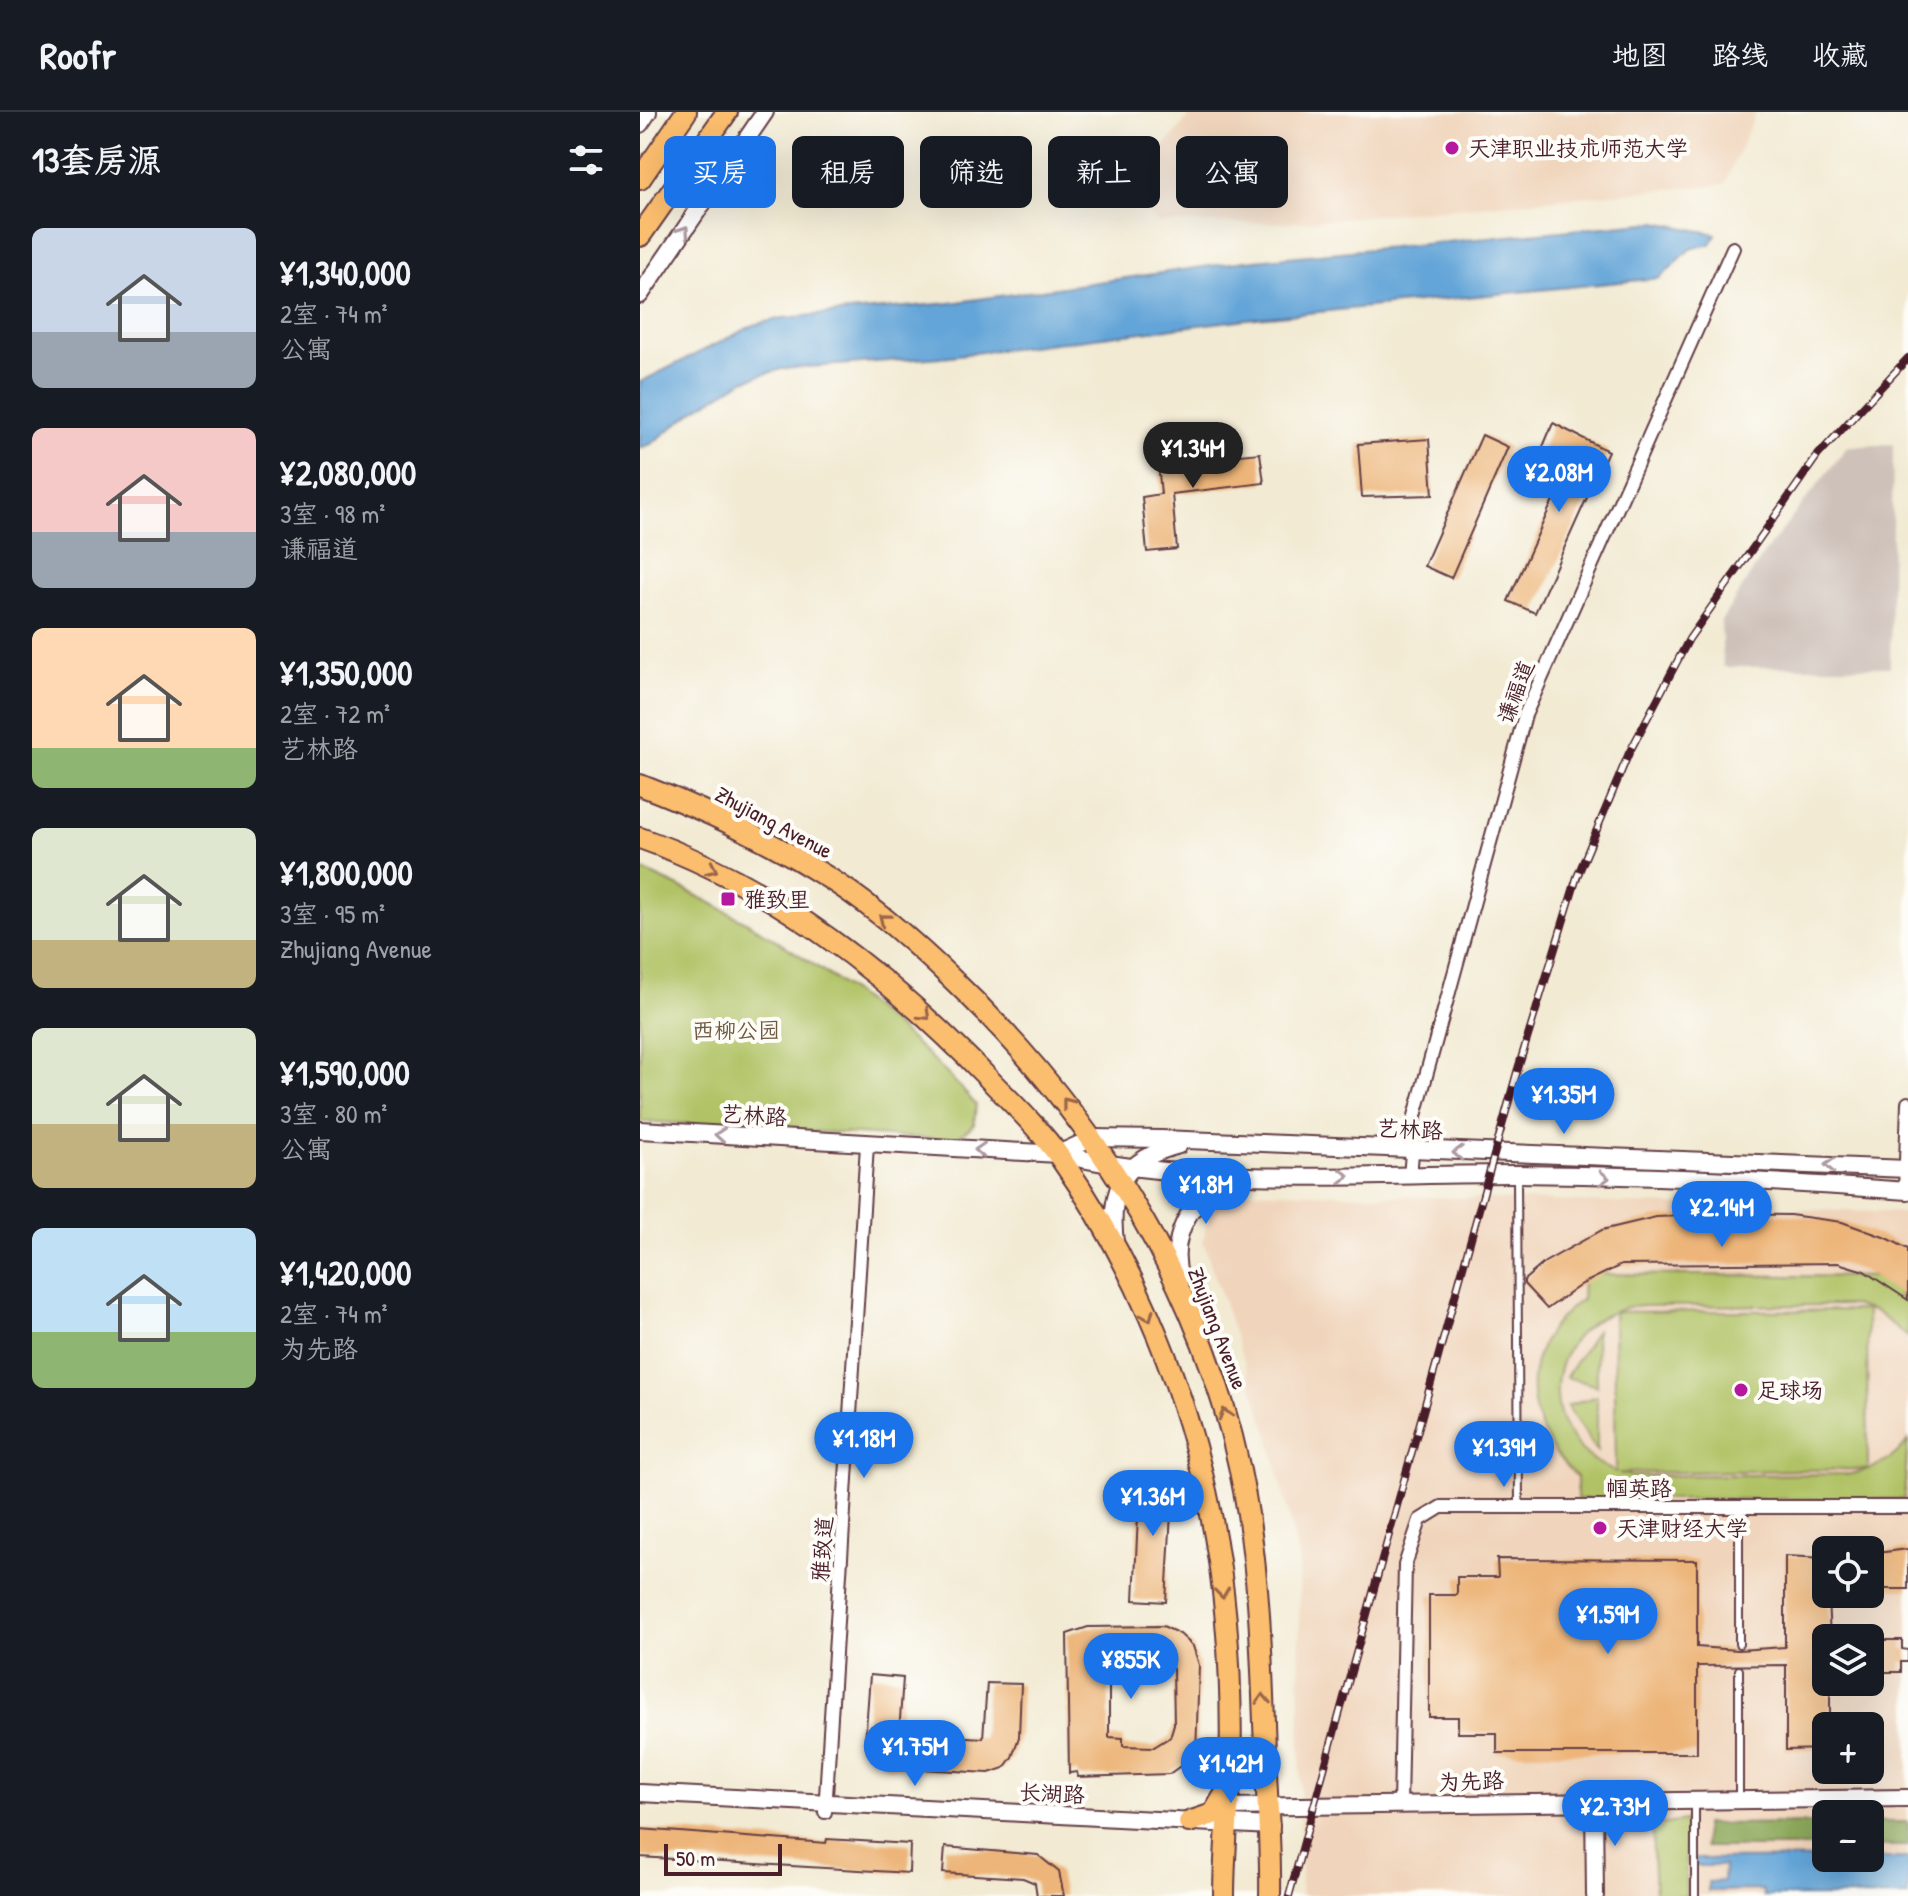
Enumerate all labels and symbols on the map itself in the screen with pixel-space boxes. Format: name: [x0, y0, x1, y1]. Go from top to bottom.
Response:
place label: 天津职业技术师范大学: [1468, 133, 1688, 163]
marker: 天津职业技术师范大学: [1443, 139, 1461, 157]
one-way arrow: [674, 225, 689, 239]
pin: ¥1.34M: [1128, 422, 1258, 490]
pin: ¥2.08M: [1494, 446, 1624, 514]
street label: 谦福道: [1489, 656, 1541, 728]
street label: Zhujiang Avenue: [710, 779, 838, 866]
one-way arrow: [704, 859, 718, 875]
place label: 雅致里: [744, 884, 810, 914]
marker: 雅致里: [719, 890, 737, 908]
one-way arrow: [879, 914, 894, 929]
one-way arrow: [916, 1006, 930, 1021]
park label: 西柳公园: [692, 1015, 780, 1045]
pin: ¥1.35M: [1499, 1068, 1629, 1136]
one-way arrow: [1062, 1097, 1076, 1112]
street label: 艺林路: [720, 1098, 788, 1132]
street label: 艺林路: [1376, 1112, 1444, 1146]
one-way arrow: [713, 1127, 726, 1144]
one-way arrow: [973, 1142, 986, 1159]
one-way arrow: [1451, 1144, 1464, 1162]
one-way arrow: [1823, 1156, 1836, 1173]
pin: ¥1.8M: [1150, 1158, 1262, 1226]
one-way arrow: [1338, 1167, 1351, 1184]
one-way arrow: [1598, 1169, 1611, 1186]
pin: ¥2.14M: [1657, 1181, 1787, 1249]
street label: Zhujiang Avenue: [1181, 1263, 1255, 1394]
one-way arrow: [1138, 1308, 1154, 1322]
place label: 足球场: [1757, 1375, 1823, 1405]
marker: 足球场: [1732, 1381, 1750, 1399]
one-way arrow: [1218, 1408, 1234, 1422]
pin: ¥1.18M: [799, 1412, 929, 1480]
pin: ¥1.39M: [1439, 1421, 1569, 1489]
pin: ¥1.36M: [1088, 1470, 1218, 1538]
street label: 帼英路: [1606, 1473, 1672, 1503]
place label: 天津财经大学: [1616, 1513, 1748, 1543]
street label: 雅致道: [805, 1515, 839, 1583]
marker: 天津财经大学: [1591, 1519, 1609, 1537]
one-way arrow: [1214, 1587, 1231, 1600]
pin: ¥1.59M: [1543, 1588, 1673, 1656]
pin: ¥855K: [1075, 1633, 1187, 1701]
one-way arrow: [1255, 1692, 1272, 1705]
pin: ¥1.75M: [850, 1720, 980, 1788]
pin: ¥1.42M: [1166, 1737, 1296, 1805]
street label: 为先路: [1437, 1765, 1505, 1797]
street label: 长湖路: [1018, 1776, 1086, 1810]
pin: ¥2.73M: [1550, 1780, 1680, 1848]
scale bar: [664, 1840, 782, 1876]

